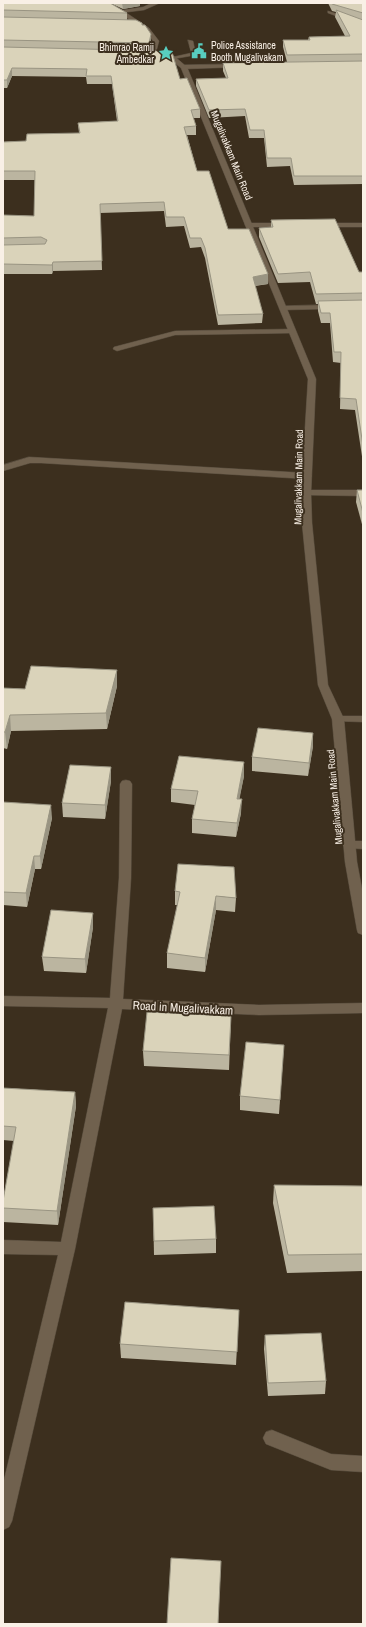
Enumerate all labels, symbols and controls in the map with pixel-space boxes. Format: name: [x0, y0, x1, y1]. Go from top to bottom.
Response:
place label: Police Assistance Booth Mugalivakam: [211, 39, 284, 64]
place label: Bhimrao Ramji Ambedkar: [99, 41, 154, 66]
public building icon: Police Assistance Booth Mugalivakam: [190, 42, 208, 60]
place icon: Bhimrao Ramji Ambedkar: [157, 44, 175, 62]
street label: Mugalivakkam Main Road: [208, 109, 255, 202]
street label: Mugalivakkam Main Road: [291, 429, 306, 525]
street label: Mugalivakkam Main Road: [324, 749, 345, 845]
street label: Road in Mugalivakkam: [132, 997, 234, 1019]

